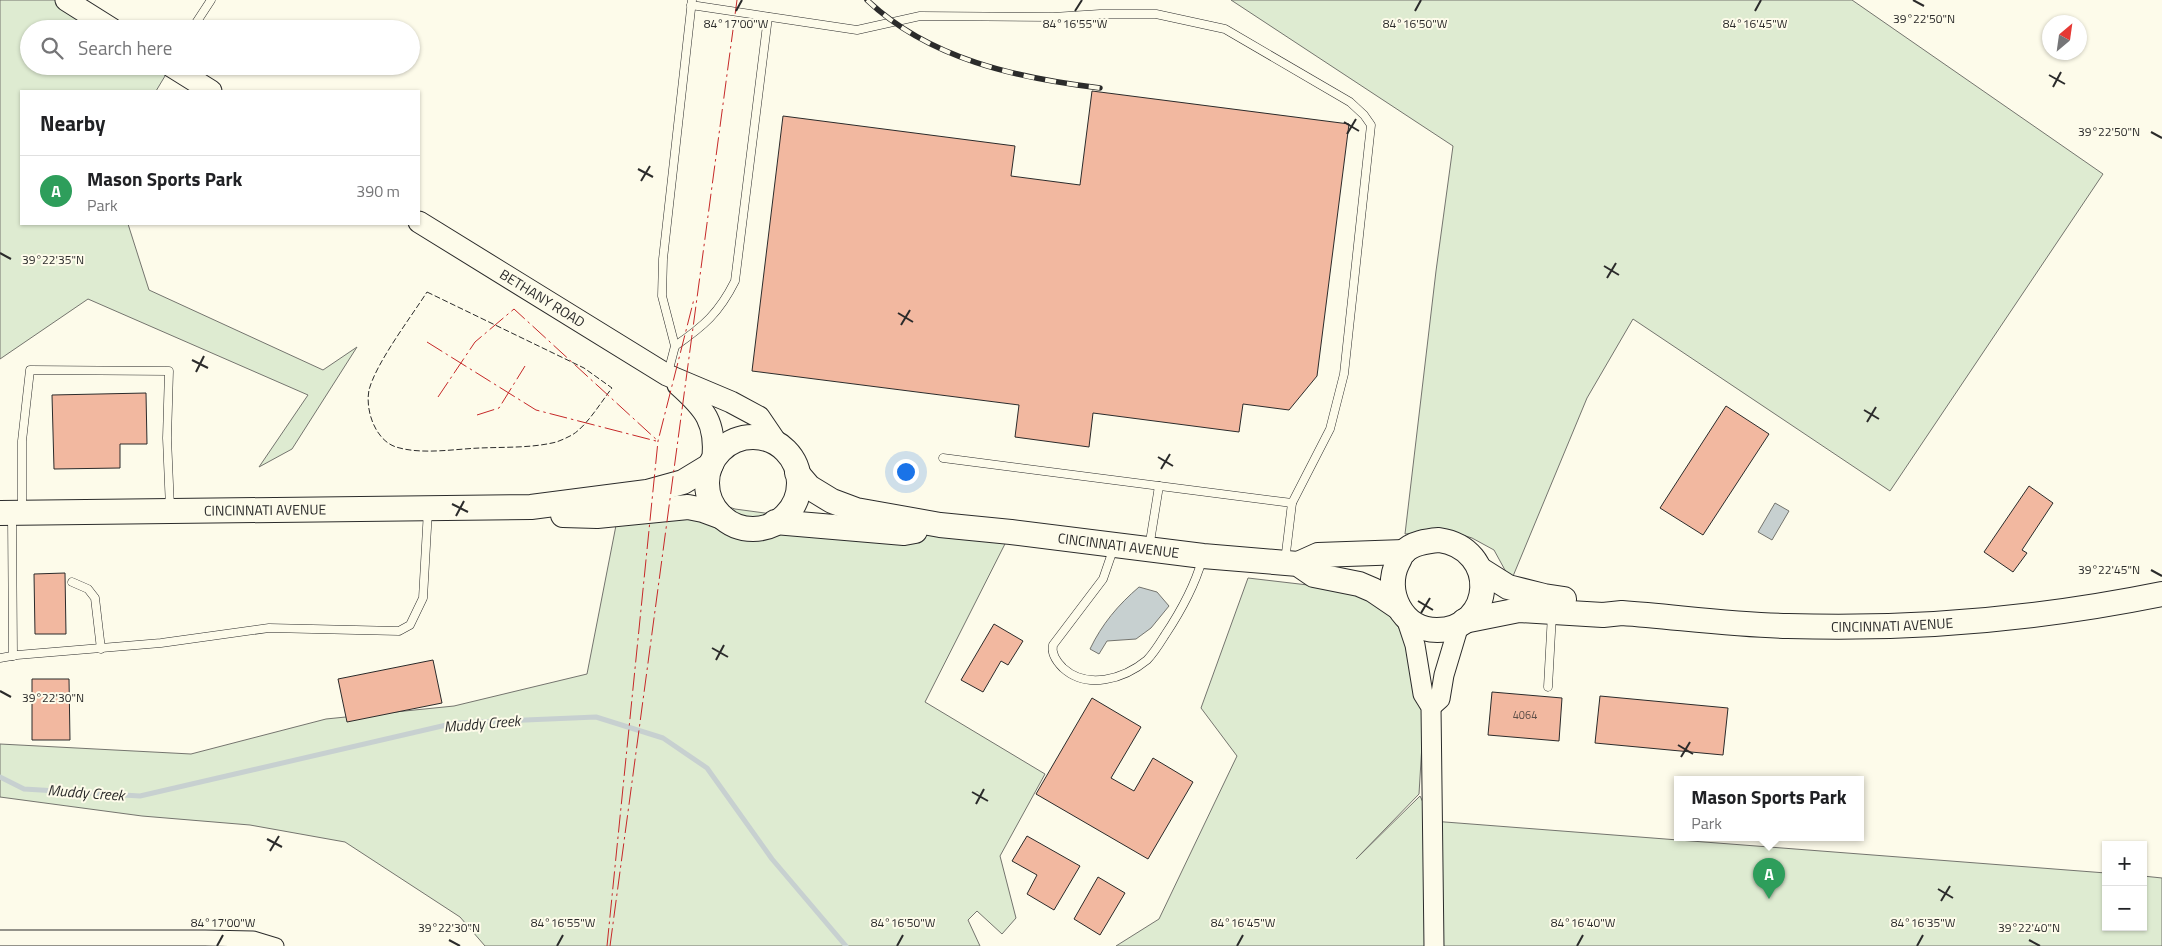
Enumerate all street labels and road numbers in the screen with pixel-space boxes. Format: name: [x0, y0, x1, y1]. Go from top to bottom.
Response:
street label: BETHANY ROAD: [496, 263, 589, 332]
street label: CINCINNATI AVENUE: [204, 498, 326, 521]
street label: CINCINNATI AVENUE: [1057, 527, 1181, 563]
street label: CINCINNATI AVENUE: [1831, 612, 1954, 637]

